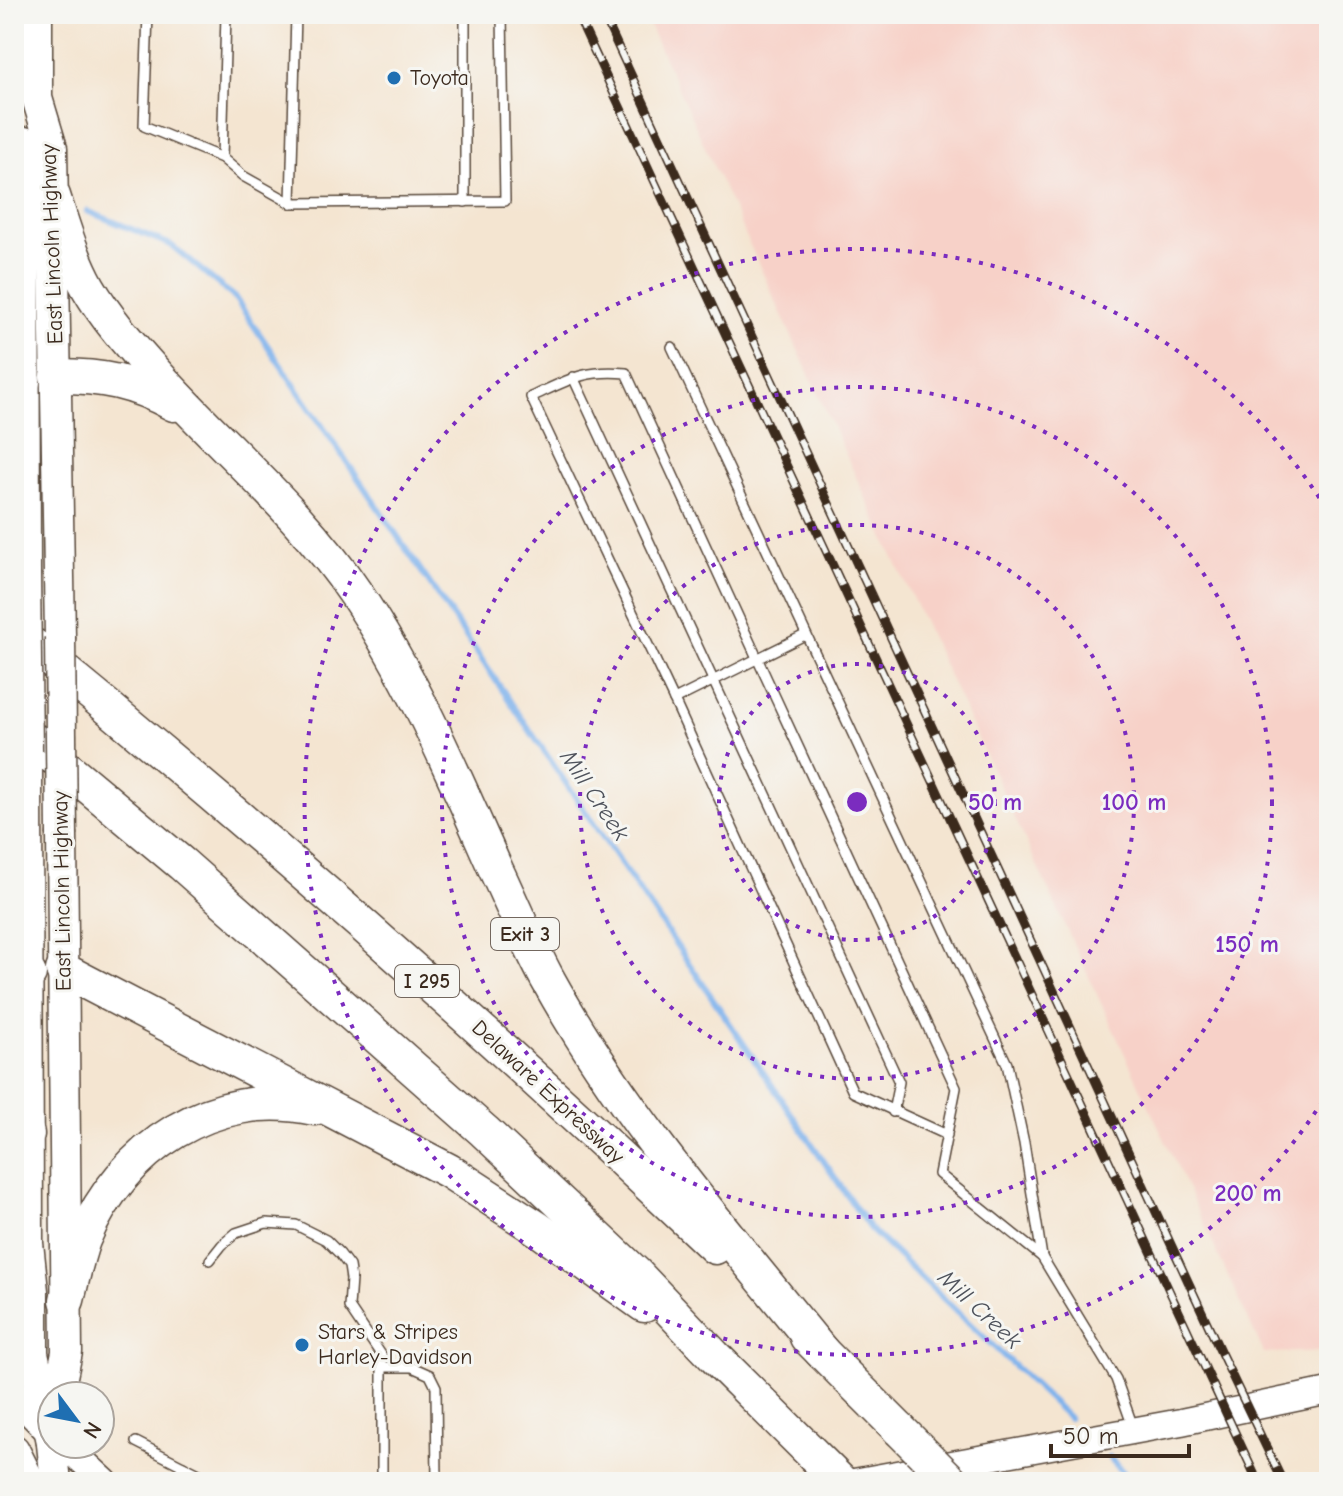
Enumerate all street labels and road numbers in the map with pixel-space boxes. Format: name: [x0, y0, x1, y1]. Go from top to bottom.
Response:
street label: East Lincoln Highway: [36, 143, 68, 345]
street label: East Lincoln Highway: [47, 790, 77, 991]
road number: Exit 3: [491, 918, 559, 950]
road number: I 295: [395, 965, 459, 997]
street label: Delaware Expressway: [466, 1015, 630, 1169]

